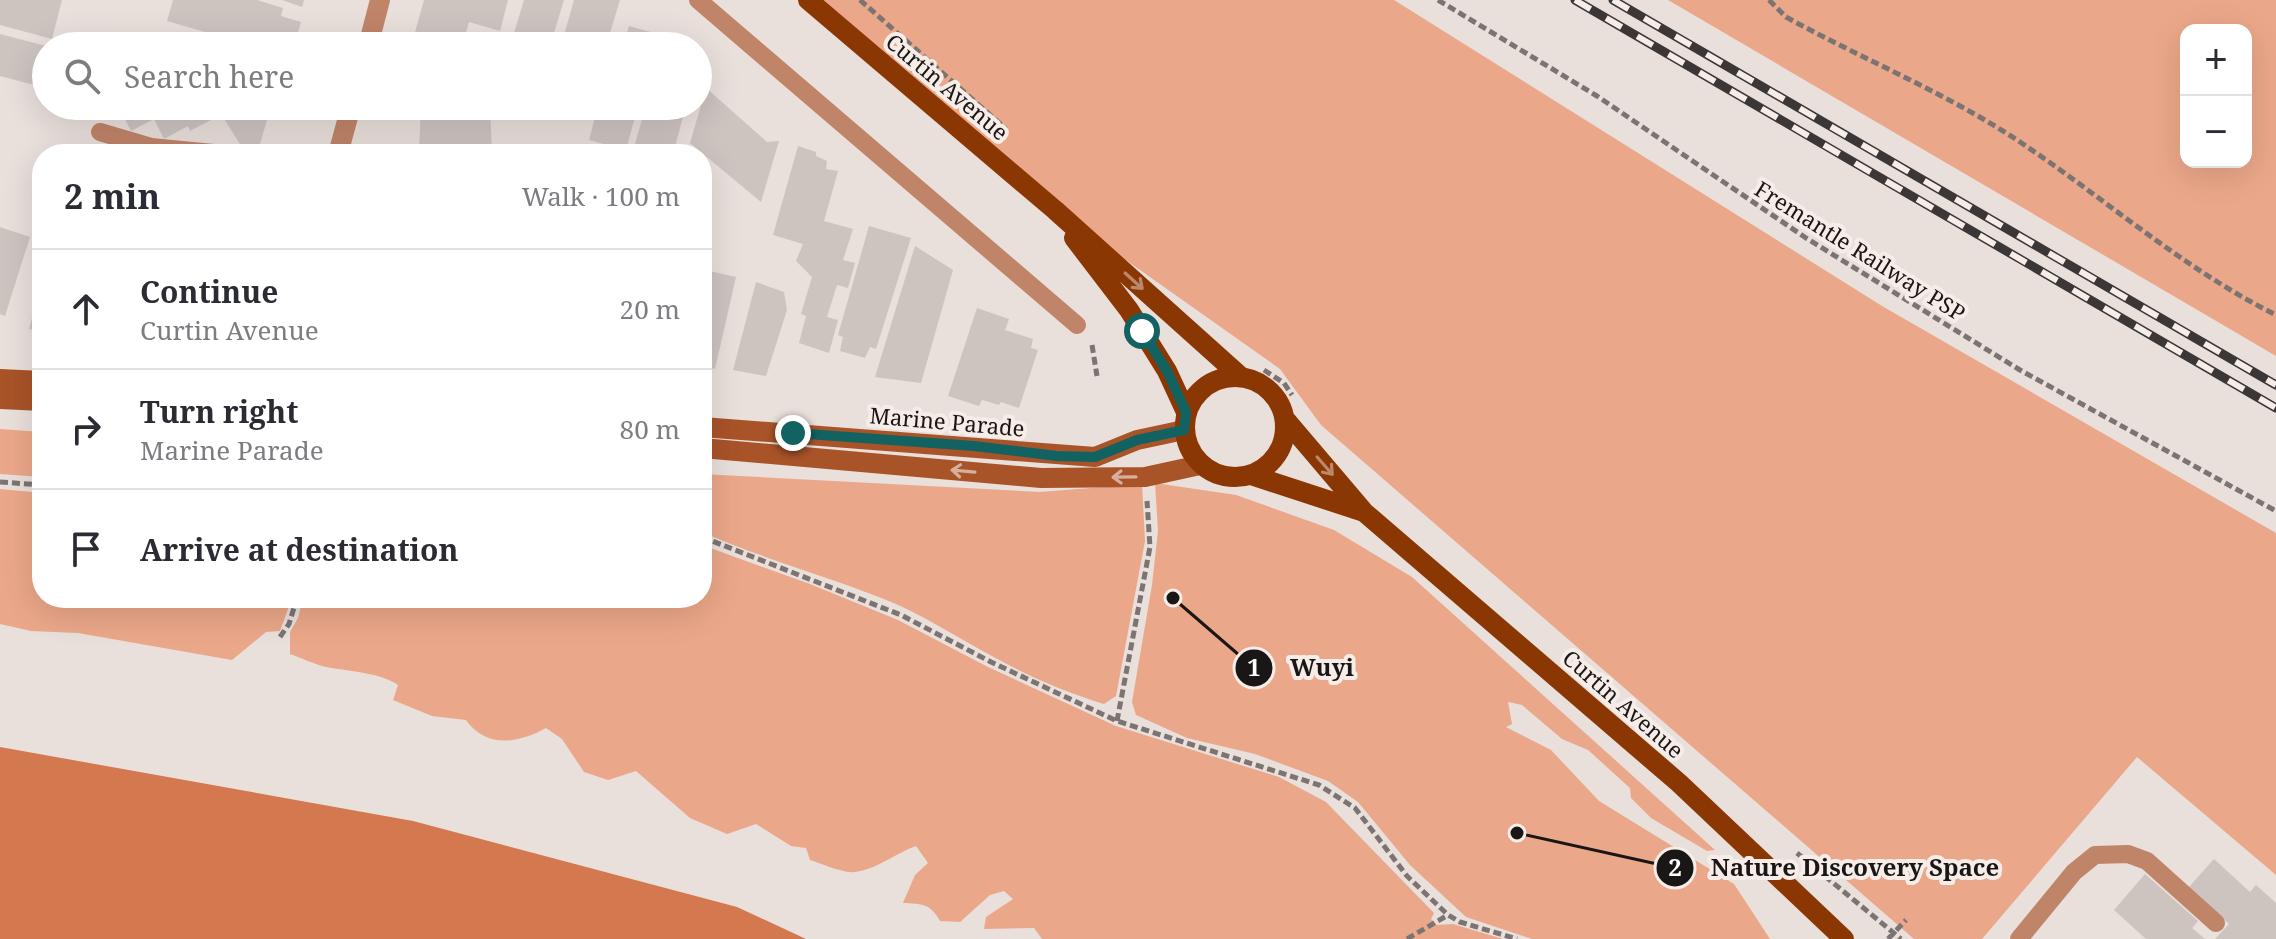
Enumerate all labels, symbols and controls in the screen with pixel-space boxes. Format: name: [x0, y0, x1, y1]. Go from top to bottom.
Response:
map controls: [2180, 24, 2252, 168]
button: +: [2180, 24, 2252, 96]
street label: Curtin Avenue: [880, 26, 1015, 146]
search box: [32, 32, 712, 120]
icon: search: [60, 54, 104, 98]
text: Search here: [124, 56, 294, 97]
button: −: [2180, 96, 2252, 168]
text: 2 min: [64, 173, 160, 219]
street label: Fremantle Railway PSP: [1750, 173, 1971, 327]
text: Walk · 100 m: [522, 178, 680, 214]
text: Continue: [140, 271, 278, 312]
one-way arrow: [1123, 272, 1143, 290]
icon: ahead: [64, 287, 108, 331]
text: 20 m: [620, 291, 680, 327]
text: Curtin Avenue: [140, 312, 319, 348]
route start: [1124, 313, 1160, 349]
text: Turn right: [140, 391, 298, 432]
street label: Marine Parade: [868, 399, 1026, 443]
icon: right: [64, 407, 108, 451]
text: 80 m: [620, 411, 680, 447]
route end: [775, 415, 811, 451]
text: Marine Parade: [140, 432, 324, 468]
one-way arrow: [1315, 455, 1333, 475]
one-way arrow: [950, 464, 977, 479]
one-way arrow: [1111, 469, 1138, 485]
icon: arrive: [64, 527, 108, 571]
text: Arrive at destination: [140, 529, 459, 570]
street label: Curtin Avenue: [1557, 642, 1691, 764]
callout: Wuyi: [1234, 644, 1370, 692]
text: 1: [1247, 650, 1261, 683]
text: Wuyi: [1290, 650, 1355, 683]
callout: Nature Discovery Space: [1655, 844, 2015, 892]
text: 2: [1668, 850, 1682, 883]
text: Nature Discovery Space: [1711, 850, 1999, 883]

